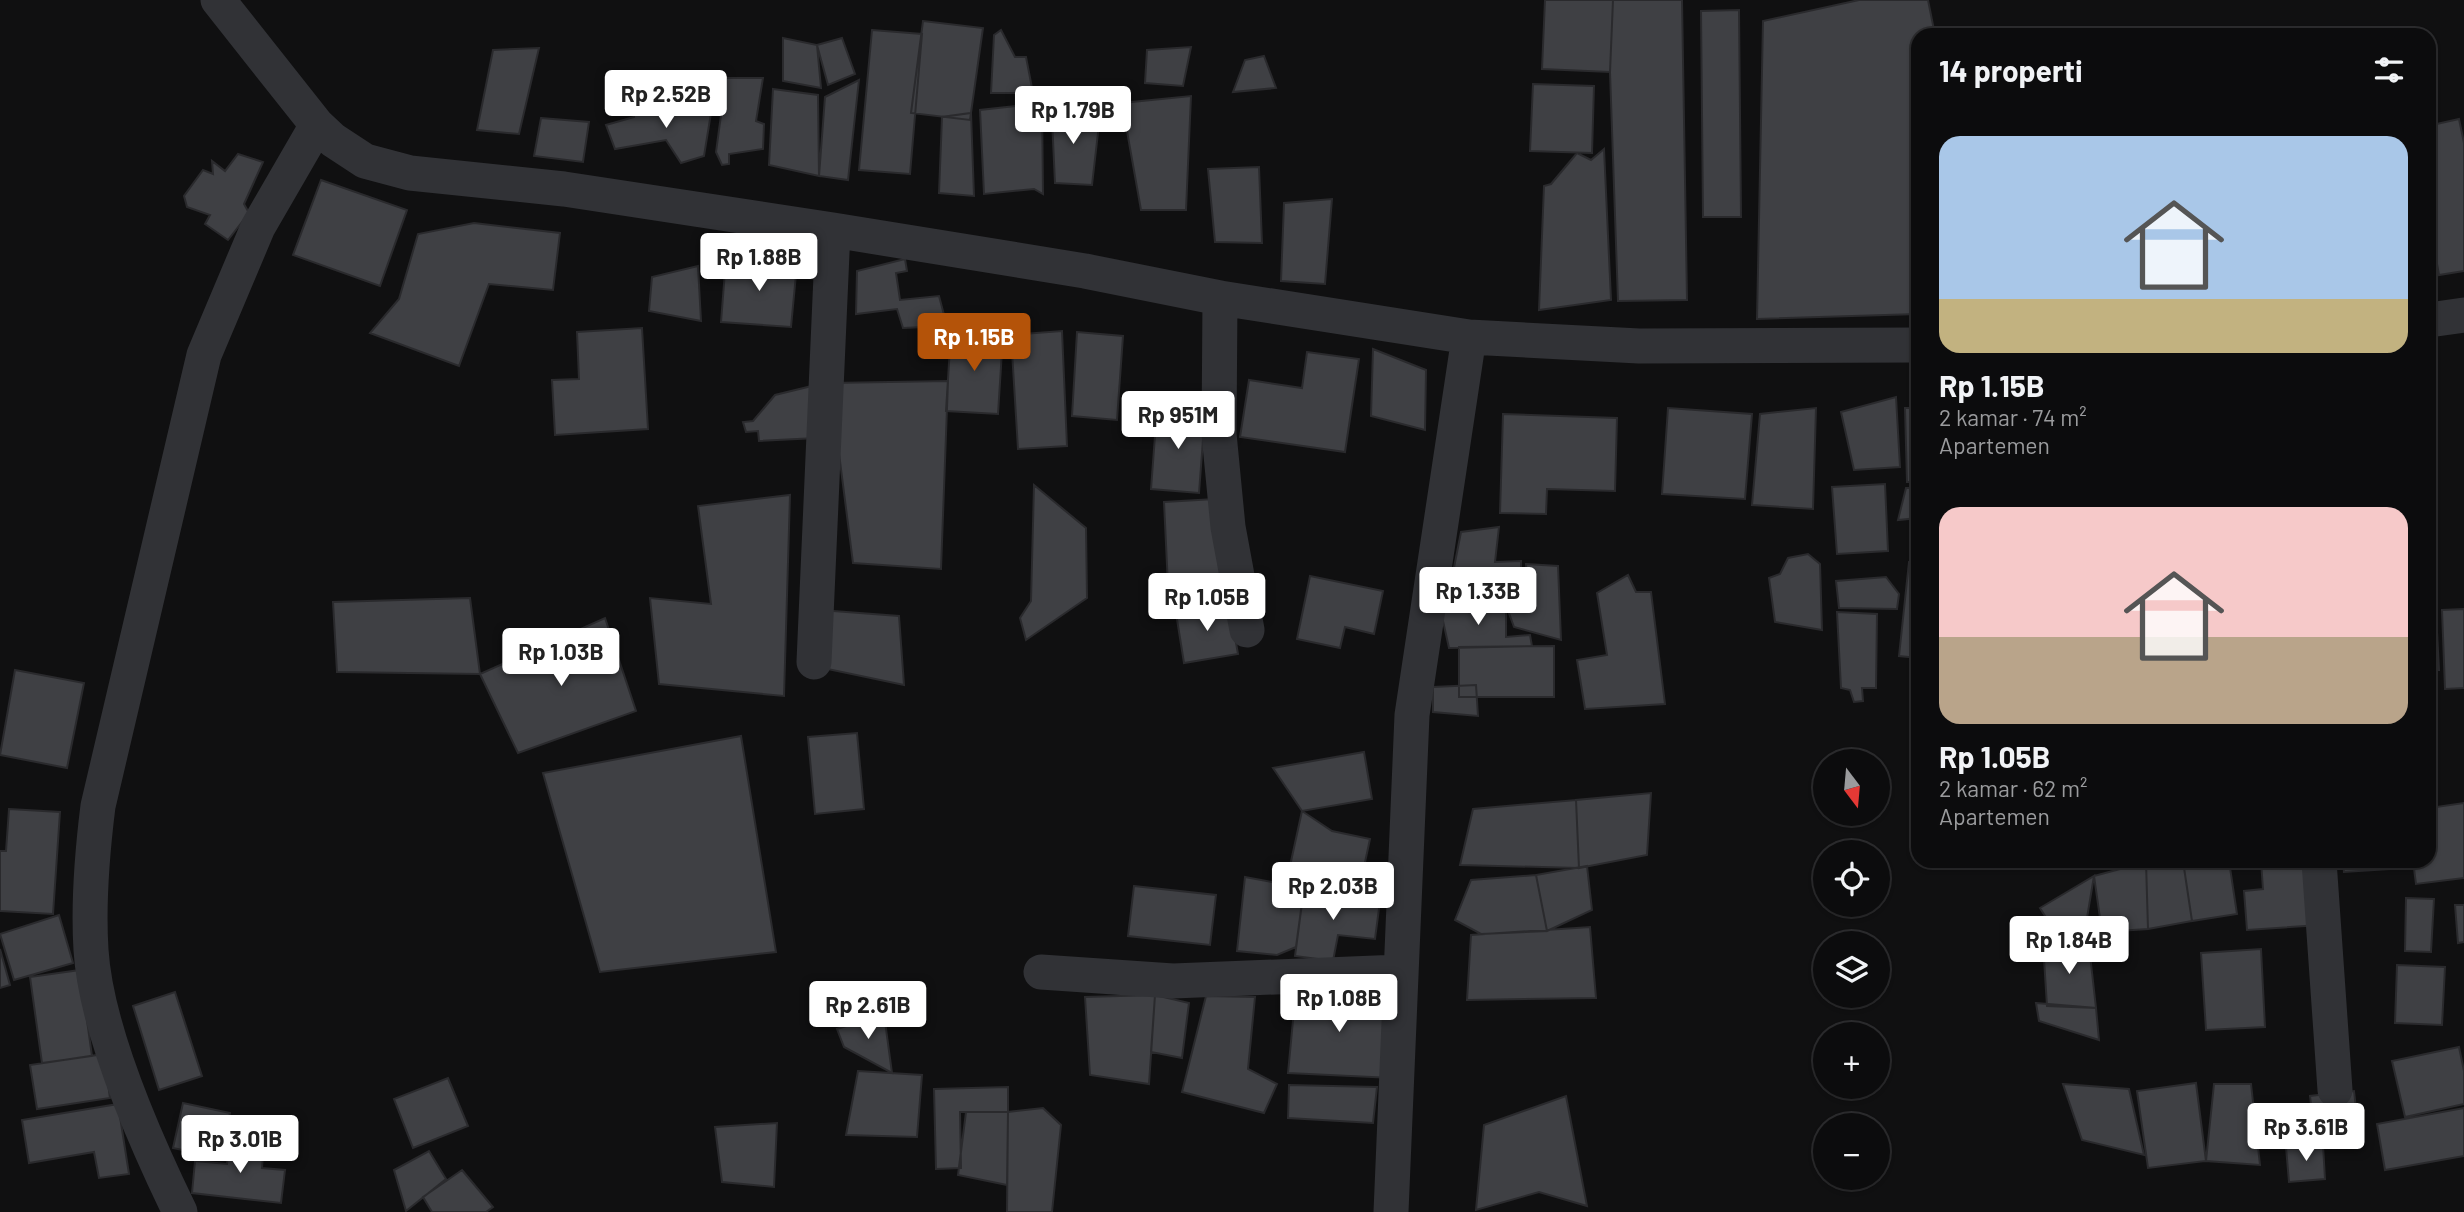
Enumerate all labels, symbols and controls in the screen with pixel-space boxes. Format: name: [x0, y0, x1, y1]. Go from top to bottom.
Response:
icon: filters: [2370, 51, 2408, 89]
text: 14 properti: [1939, 52, 2083, 88]
pin: Rp 2.52B: [594, 71, 738, 130]
text: Rp 2.52B: [621, 79, 711, 107]
pin: Rp 1.79B: [1001, 86, 1145, 146]
text: Rp 1.79B: [1031, 95, 1115, 123]
icon: home: [2111, 182, 2237, 308]
pin: Rp 1.88B: [687, 233, 831, 293]
text: Rp 1.88B: [716, 242, 802, 270]
pin: Rp 1.15B: [902, 314, 1046, 373]
text: Rp 1.15B: [934, 322, 1014, 350]
text: Rp 1.15B: [1939, 367, 2045, 403]
pin: Rp 951M: [1113, 392, 1243, 451]
text: Rp 951M: [1138, 400, 1218, 428]
text: 2 kamar · 74 m²: [1939, 403, 2087, 431]
text: Apartemen: [1939, 431, 2050, 459]
icon: home: [2111, 553, 2237, 679]
pin: Rp 1.33B: [1406, 568, 1550, 627]
pin: Rp 1.05B: [1135, 574, 1279, 633]
text: Rp 1.33B: [1435, 576, 1521, 604]
text: Rp 1.05B: [1164, 582, 1250, 610]
pin: Rp 1.03B: [489, 628, 633, 688]
text: Rp 1.03B: [518, 637, 604, 665]
text: Rp 1.05B: [1939, 738, 2050, 774]
north arrow: [1813, 749, 1890, 826]
map controls: [1813, 749, 1890, 1190]
text: 2 kamar · 62 m²: [1939, 774, 2087, 802]
text: Apartemen: [1939, 802, 2050, 830]
button: locate: [1813, 840, 1890, 917]
pin: Rp 2.03B: [1261, 862, 1405, 922]
text: Rp 2.03B: [1288, 871, 1378, 899]
pin: Rp 1.84B: [1997, 916, 2141, 976]
text: Rp 1.84B: [2026, 925, 2112, 953]
button: layers: [1813, 931, 1890, 1008]
pin: Rp 1.08B: [1267, 974, 1411, 1034]
pin: Rp 2.61B: [796, 982, 940, 1041]
text: Rp 1.08B: [1296, 983, 1382, 1011]
text: Rp 2.61B: [825, 990, 911, 1018]
button: +: [1813, 1022, 1890, 1099]
pin: Rp 3.61B: [2234, 1104, 2378, 1163]
text: Rp 3.61B: [2263, 1112, 2349, 1140]
button: −: [1813, 1113, 1890, 1190]
pin: Rp 3.01B: [168, 1116, 312, 1175]
text: Rp 3.01B: [197, 1124, 283, 1152]

